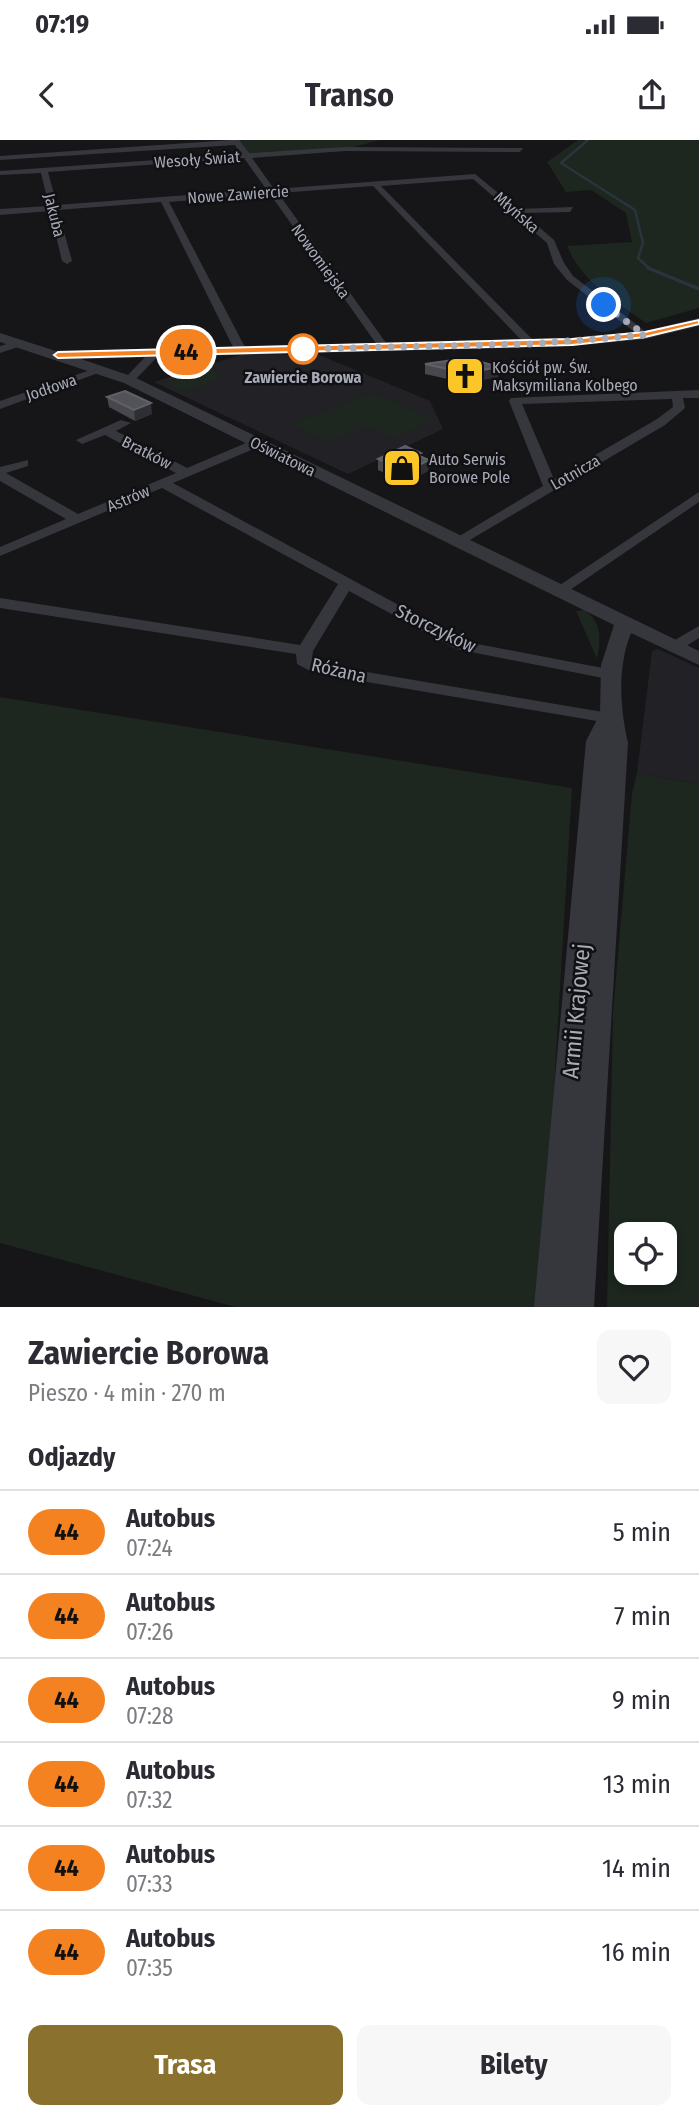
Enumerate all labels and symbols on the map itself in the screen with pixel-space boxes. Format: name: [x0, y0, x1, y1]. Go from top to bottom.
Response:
street label: Wesoły Świat: [153, 147, 241, 172]
street label: Nowe Zawiercie: [187, 181, 290, 208]
street label: Młyńska: [490, 188, 543, 237]
street label: Jakuba: [40, 191, 69, 239]
street label: Nowomiejska: [287, 220, 354, 302]
your location: [586, 287, 621, 322]
line badge: 44: [154, 329, 218, 375]
marker: Zawiercie Borowa: [288, 334, 318, 364]
church icon: Kościół pw. Św. Maksymiliana Kolbego: [444, 355, 486, 397]
place label: Kościół pw. Św. Maksymiliana Kolbego: [492, 358, 638, 395]
place label: Zawiercie Borowa: [245, 368, 361, 387]
street label: Jodłowa: [23, 370, 79, 405]
street label: Bratków: [119, 432, 175, 473]
street label: Oświatowa: [247, 432, 319, 481]
shop icon: Auto Serwis Borowe Pole: [381, 447, 423, 489]
place label: Auto Serwis Borowe Pole: [429, 450, 510, 487]
street label: Lotnicza: [547, 451, 603, 494]
street label: Astrów: [104, 481, 153, 516]
street label: Storczyków: [392, 599, 480, 658]
street label: Różana: [309, 653, 369, 688]
street label: Armii Krajowej: [556, 942, 596, 1080]

